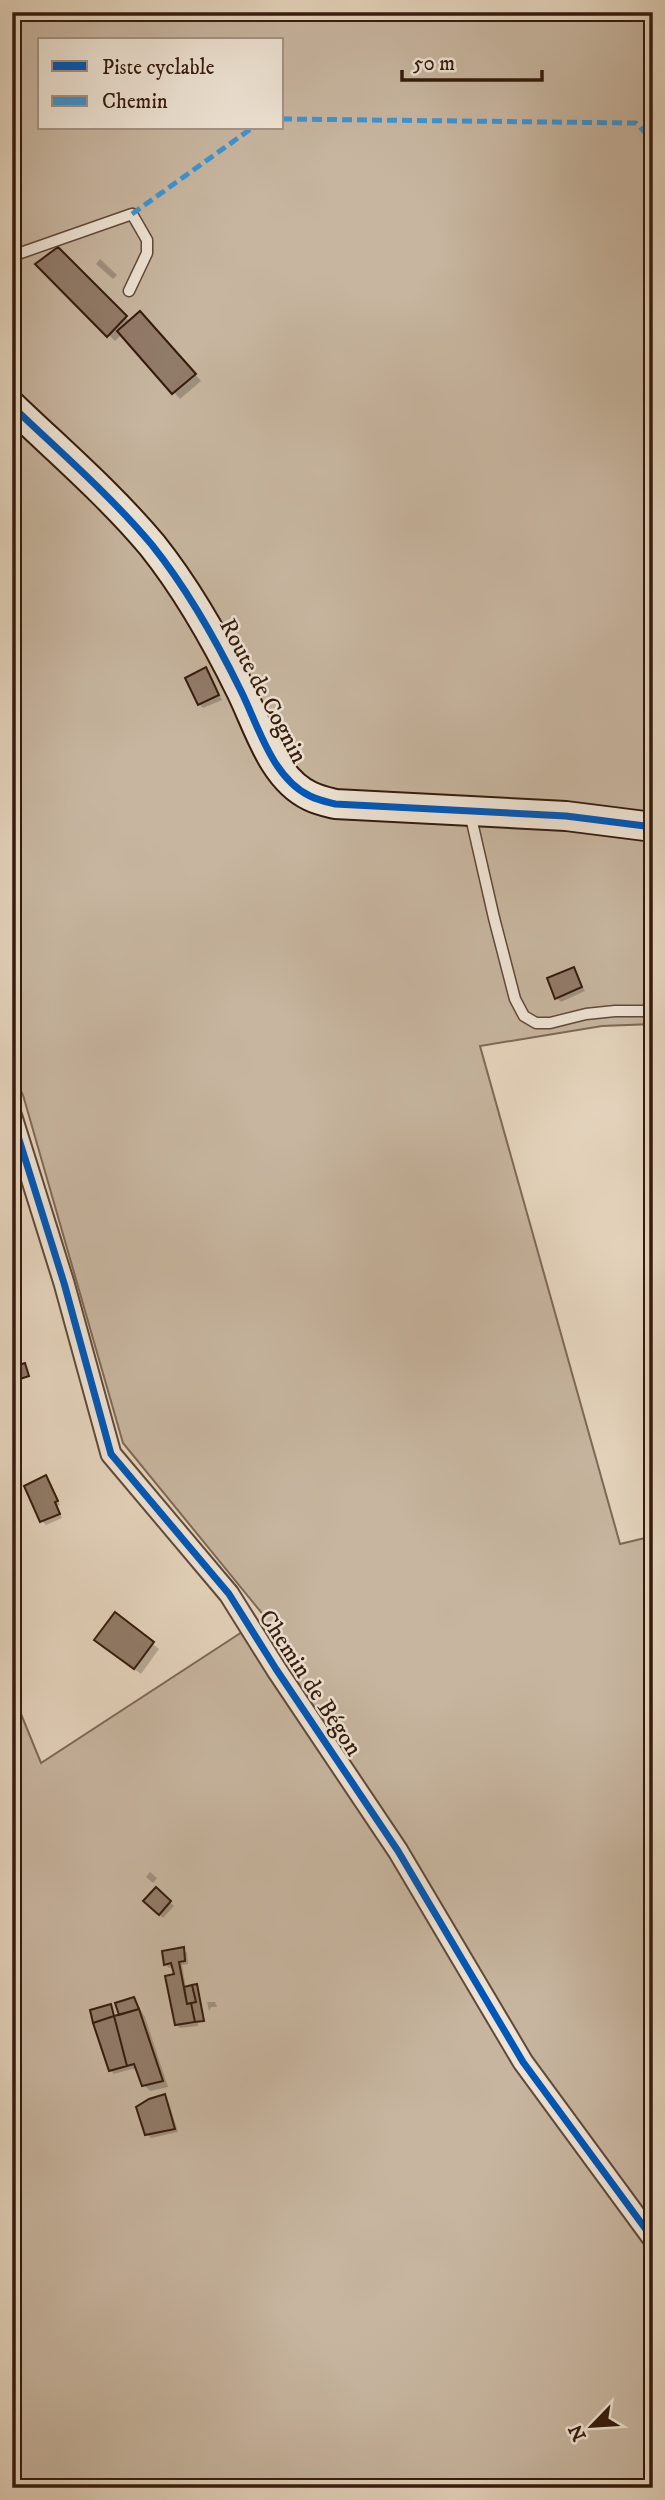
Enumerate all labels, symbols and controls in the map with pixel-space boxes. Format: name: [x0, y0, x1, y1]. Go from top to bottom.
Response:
legend: [38, 38, 284, 130]
scale bar: [402, 38, 542, 82]
text: 50 m: [413, 51, 455, 77]
text: Piste cyclable: [102, 55, 215, 81]
text: Chemin: [102, 89, 168, 115]
street label: Route de Cognin: [212, 614, 314, 769]
street label: Chemin de Bégon: [252, 1604, 369, 1762]
north arrow: [556, 2392, 626, 2462]
text: N: [564, 2420, 592, 2444]

